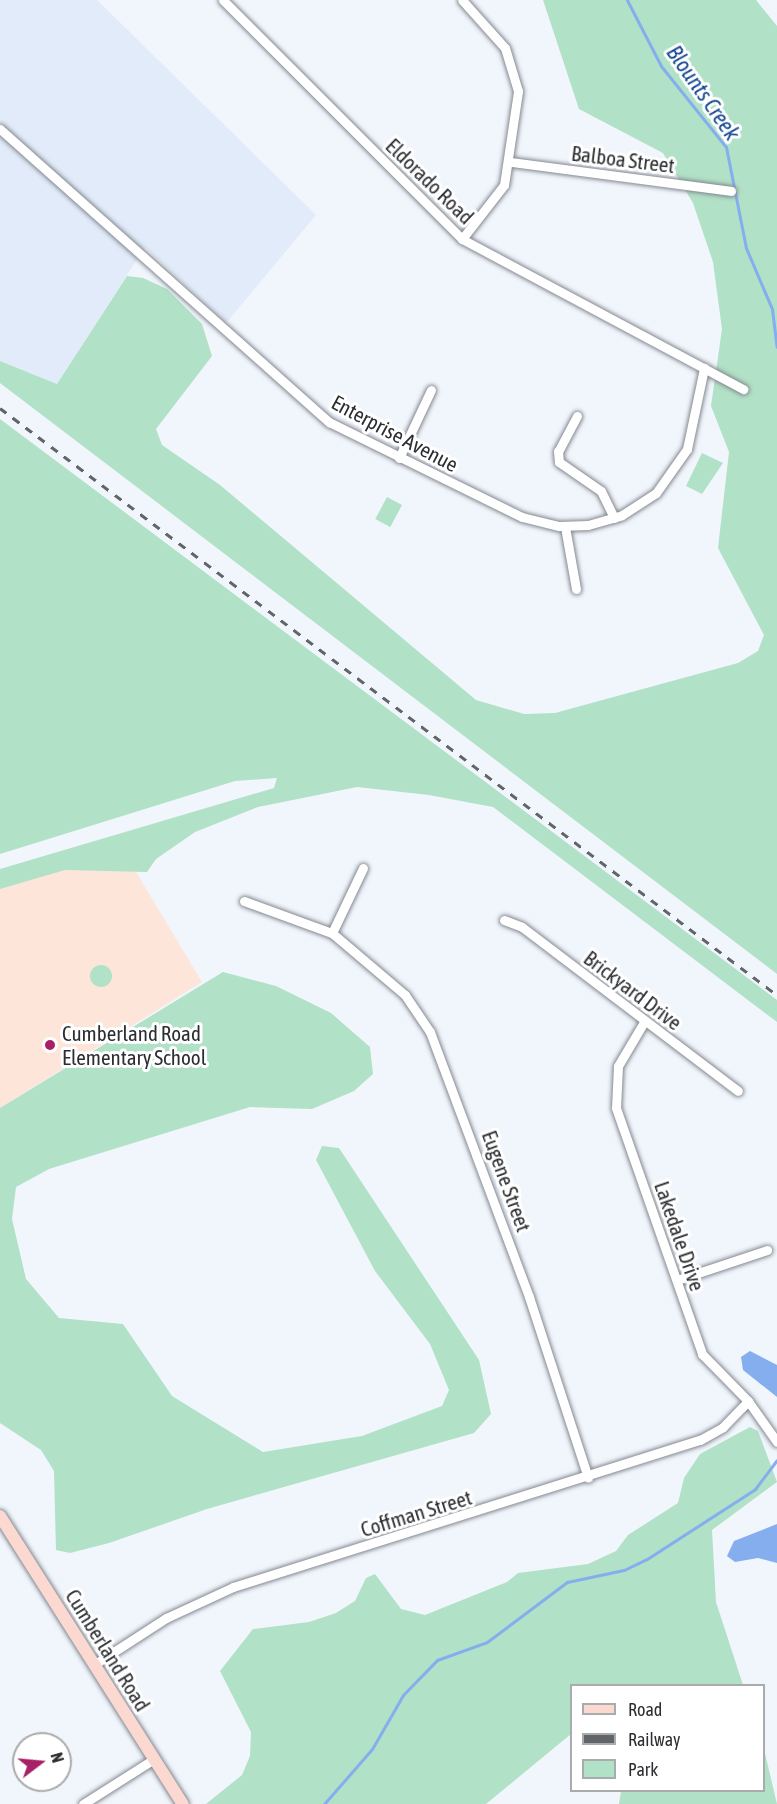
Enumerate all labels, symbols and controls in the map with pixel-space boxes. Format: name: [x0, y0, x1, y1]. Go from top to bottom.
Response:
water label: Blounts Creek: [661, 41, 745, 145]
street label: Eldorado Road: [381, 133, 479, 229]
street label: Balboa Street: [570, 140, 676, 178]
street label: Enterprise Avenue: [327, 389, 463, 477]
street label: Brickyard Drive: [579, 945, 687, 1035]
place label: Cumberland Road Elementary School: [62, 1020, 206, 1070]
marker: Cumberland Road Elementary School: [43, 1038, 57, 1052]
street label: Eugene Street: [477, 1127, 537, 1235]
street label: Lakedale Drive: [649, 1178, 711, 1294]
street label: Coffman Street: [357, 1484, 475, 1542]
street label: Cumberland Road: [61, 1584, 155, 1716]
legend: [570, 1684, 765, 1792]
text: Road: [628, 1699, 662, 1720]
text: Railway: [628, 1729, 680, 1750]
north arrow: [12, 1732, 72, 1792]
text: N: [47, 1751, 67, 1765]
text: Park: [628, 1759, 658, 1780]

